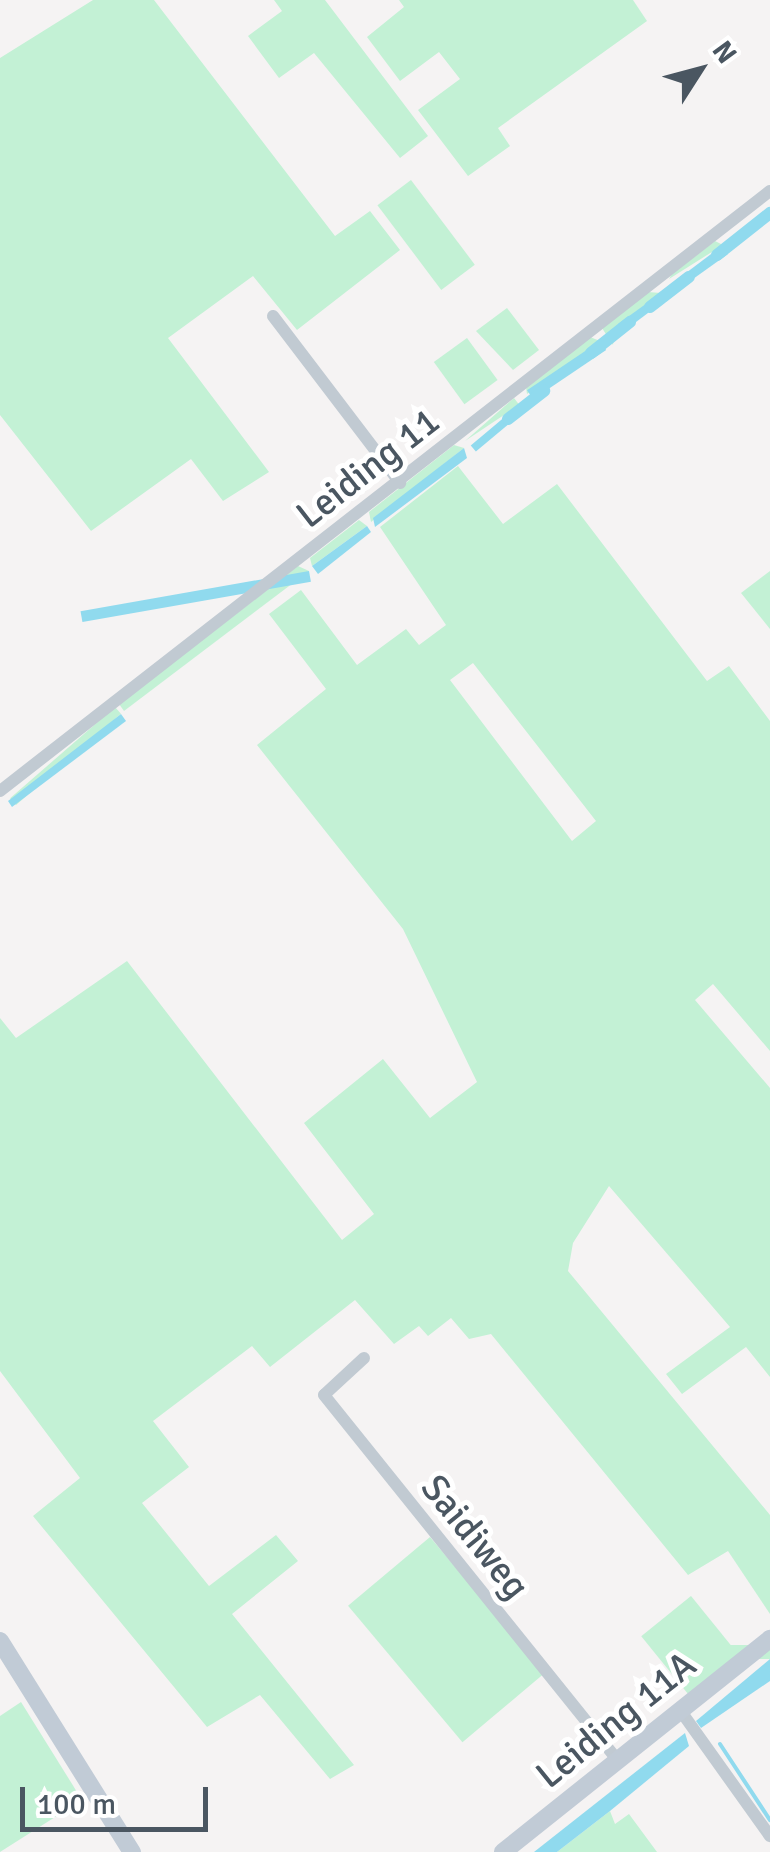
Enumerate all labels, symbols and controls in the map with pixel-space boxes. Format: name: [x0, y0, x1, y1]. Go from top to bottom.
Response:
north arrow: [650, 20, 750, 120]
text: N: [705, 34, 744, 70]
street label: Leiding 11: [288, 398, 448, 538]
street label: Saidiweg: [411, 1466, 539, 1608]
street label: Leiding 11A: [527, 1642, 705, 1798]
scale bar: [25, 1767, 212, 1829]
text: 100 m: [37, 1786, 116, 1823]

